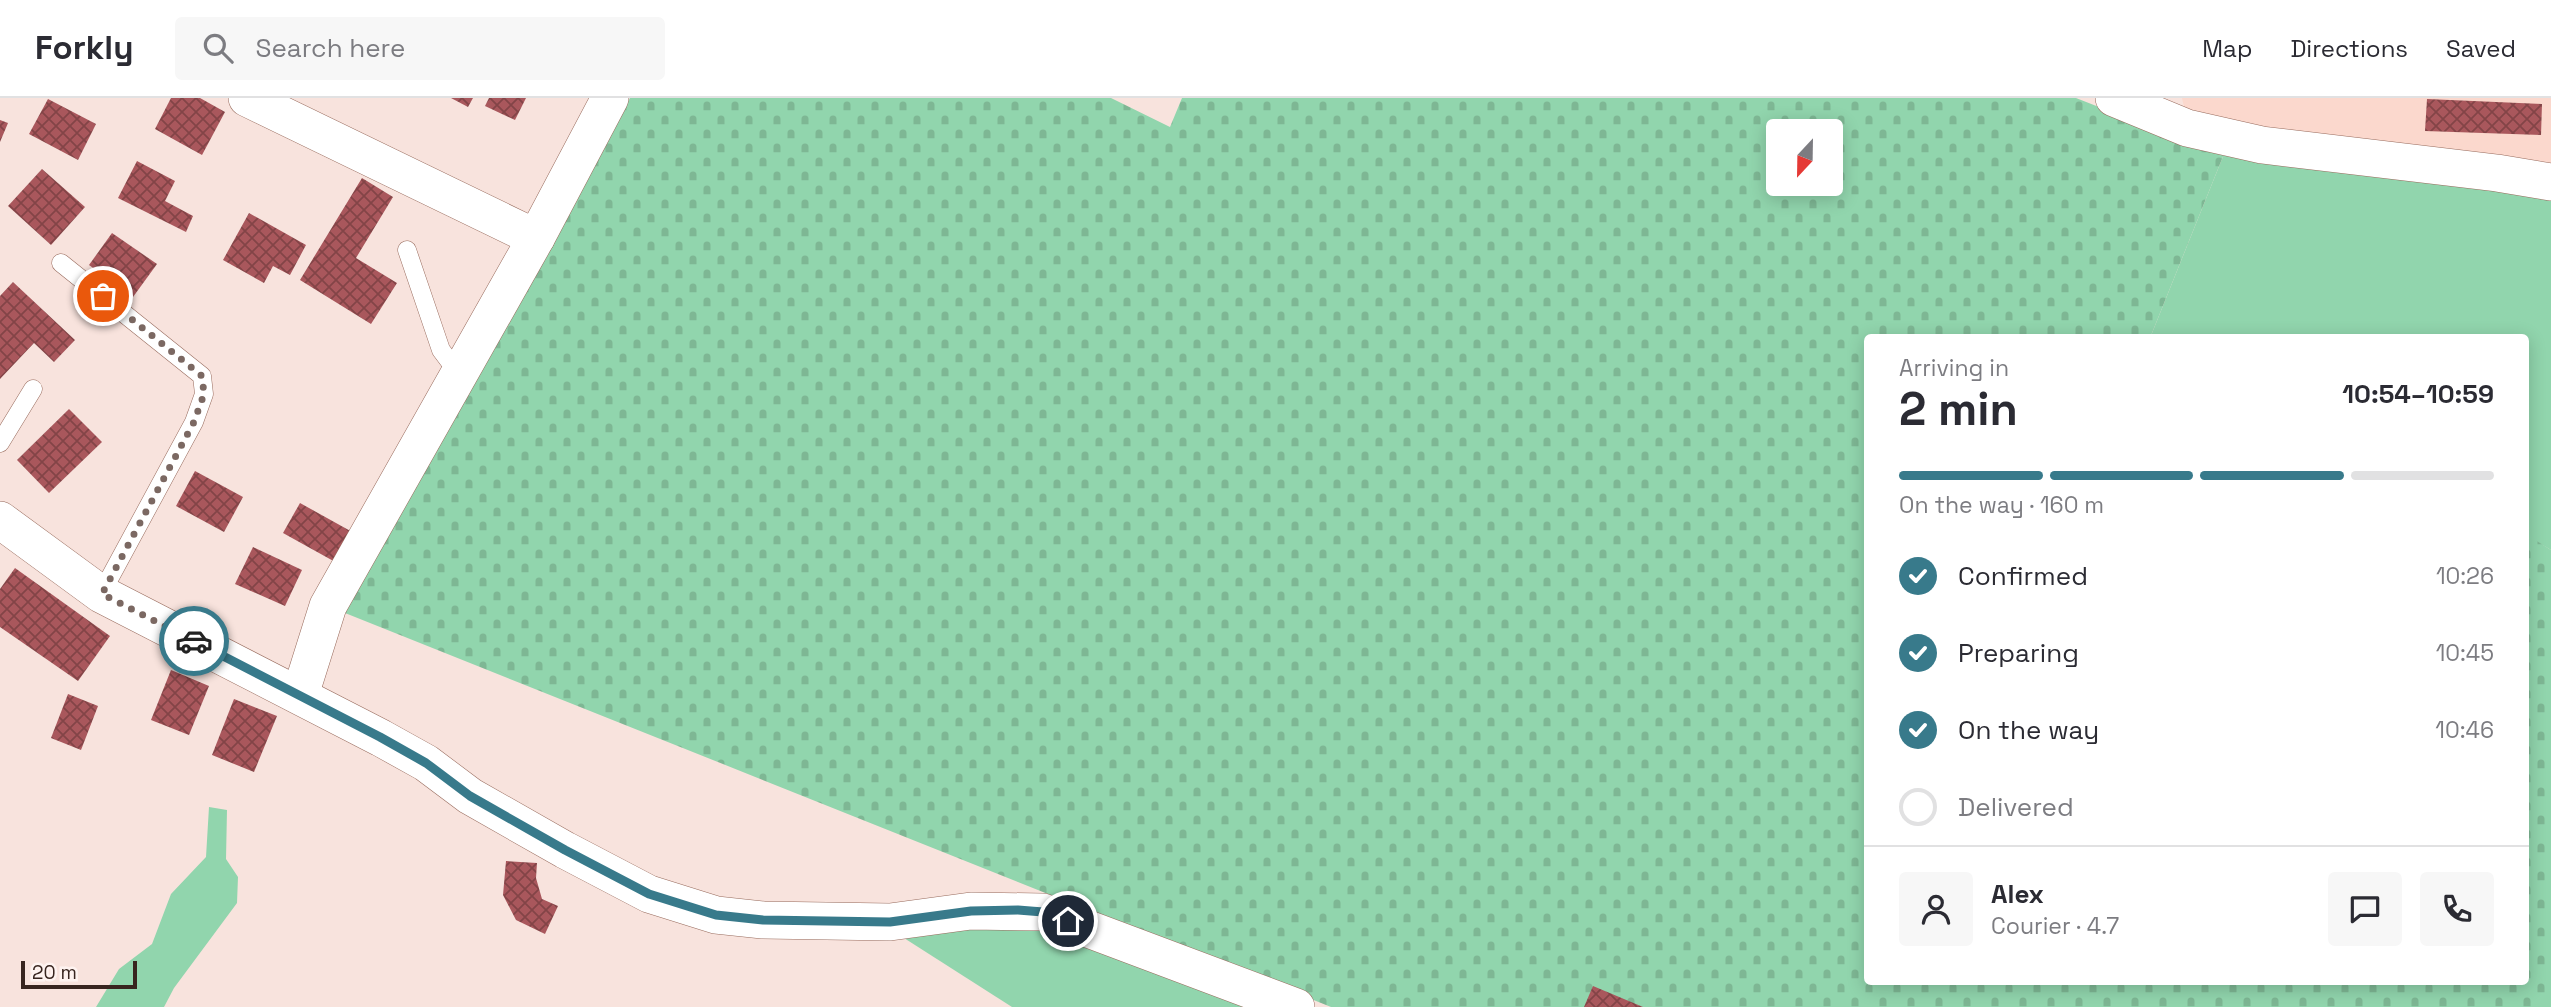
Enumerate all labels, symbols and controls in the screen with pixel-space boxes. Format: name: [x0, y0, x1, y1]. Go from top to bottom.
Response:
search box: [175, 17, 665, 80]
text: Forkly: [35, 27, 133, 69]
icon: search: [199, 29, 237, 67]
text: Search here: [255, 31, 405, 65]
text: Map: [2202, 33, 2252, 64]
text: Directions: [2290, 33, 2408, 64]
text: Saved: [2446, 33, 2516, 64]
north arrow: [1766, 119, 1843, 196]
map controls: [1766, 119, 1843, 196]
pin: [73, 266, 133, 326]
icon: bag: [84, 277, 122, 315]
text: Arriving in: [1899, 353, 2009, 383]
text: 10:54–10:59: [2342, 377, 2494, 411]
text: 2 min: [1899, 380, 2018, 438]
text: On the way · 160 m: [1899, 490, 2104, 520]
icon: check: [1899, 557, 1937, 595]
text: Confirmed: [1958, 559, 2088, 593]
text: 10:26: [2436, 561, 2494, 591]
courier: [159, 606, 229, 676]
icon: car: [175, 622, 213, 660]
icon: check: [1899, 634, 1937, 672]
text: Preparing: [1958, 636, 2079, 670]
text: 10:45: [2436, 638, 2494, 668]
icon: check: [1899, 711, 1937, 749]
text: On the way: [1958, 713, 2099, 747]
text: 10:46: [2435, 715, 2494, 745]
text: Delivered: [1958, 790, 2074, 824]
button: person: [1899, 872, 1973, 946]
button: chat: [2328, 872, 2402, 946]
button: phone: [2420, 872, 2494, 946]
text: Alex: [1991, 877, 2044, 911]
pin: [1038, 891, 1098, 951]
icon: home: [1049, 902, 1087, 940]
text: Courier · 4.7: [1991, 911, 2119, 941]
scale bar: [21, 958, 136, 990]
text: 20 m: [32, 960, 77, 985]

